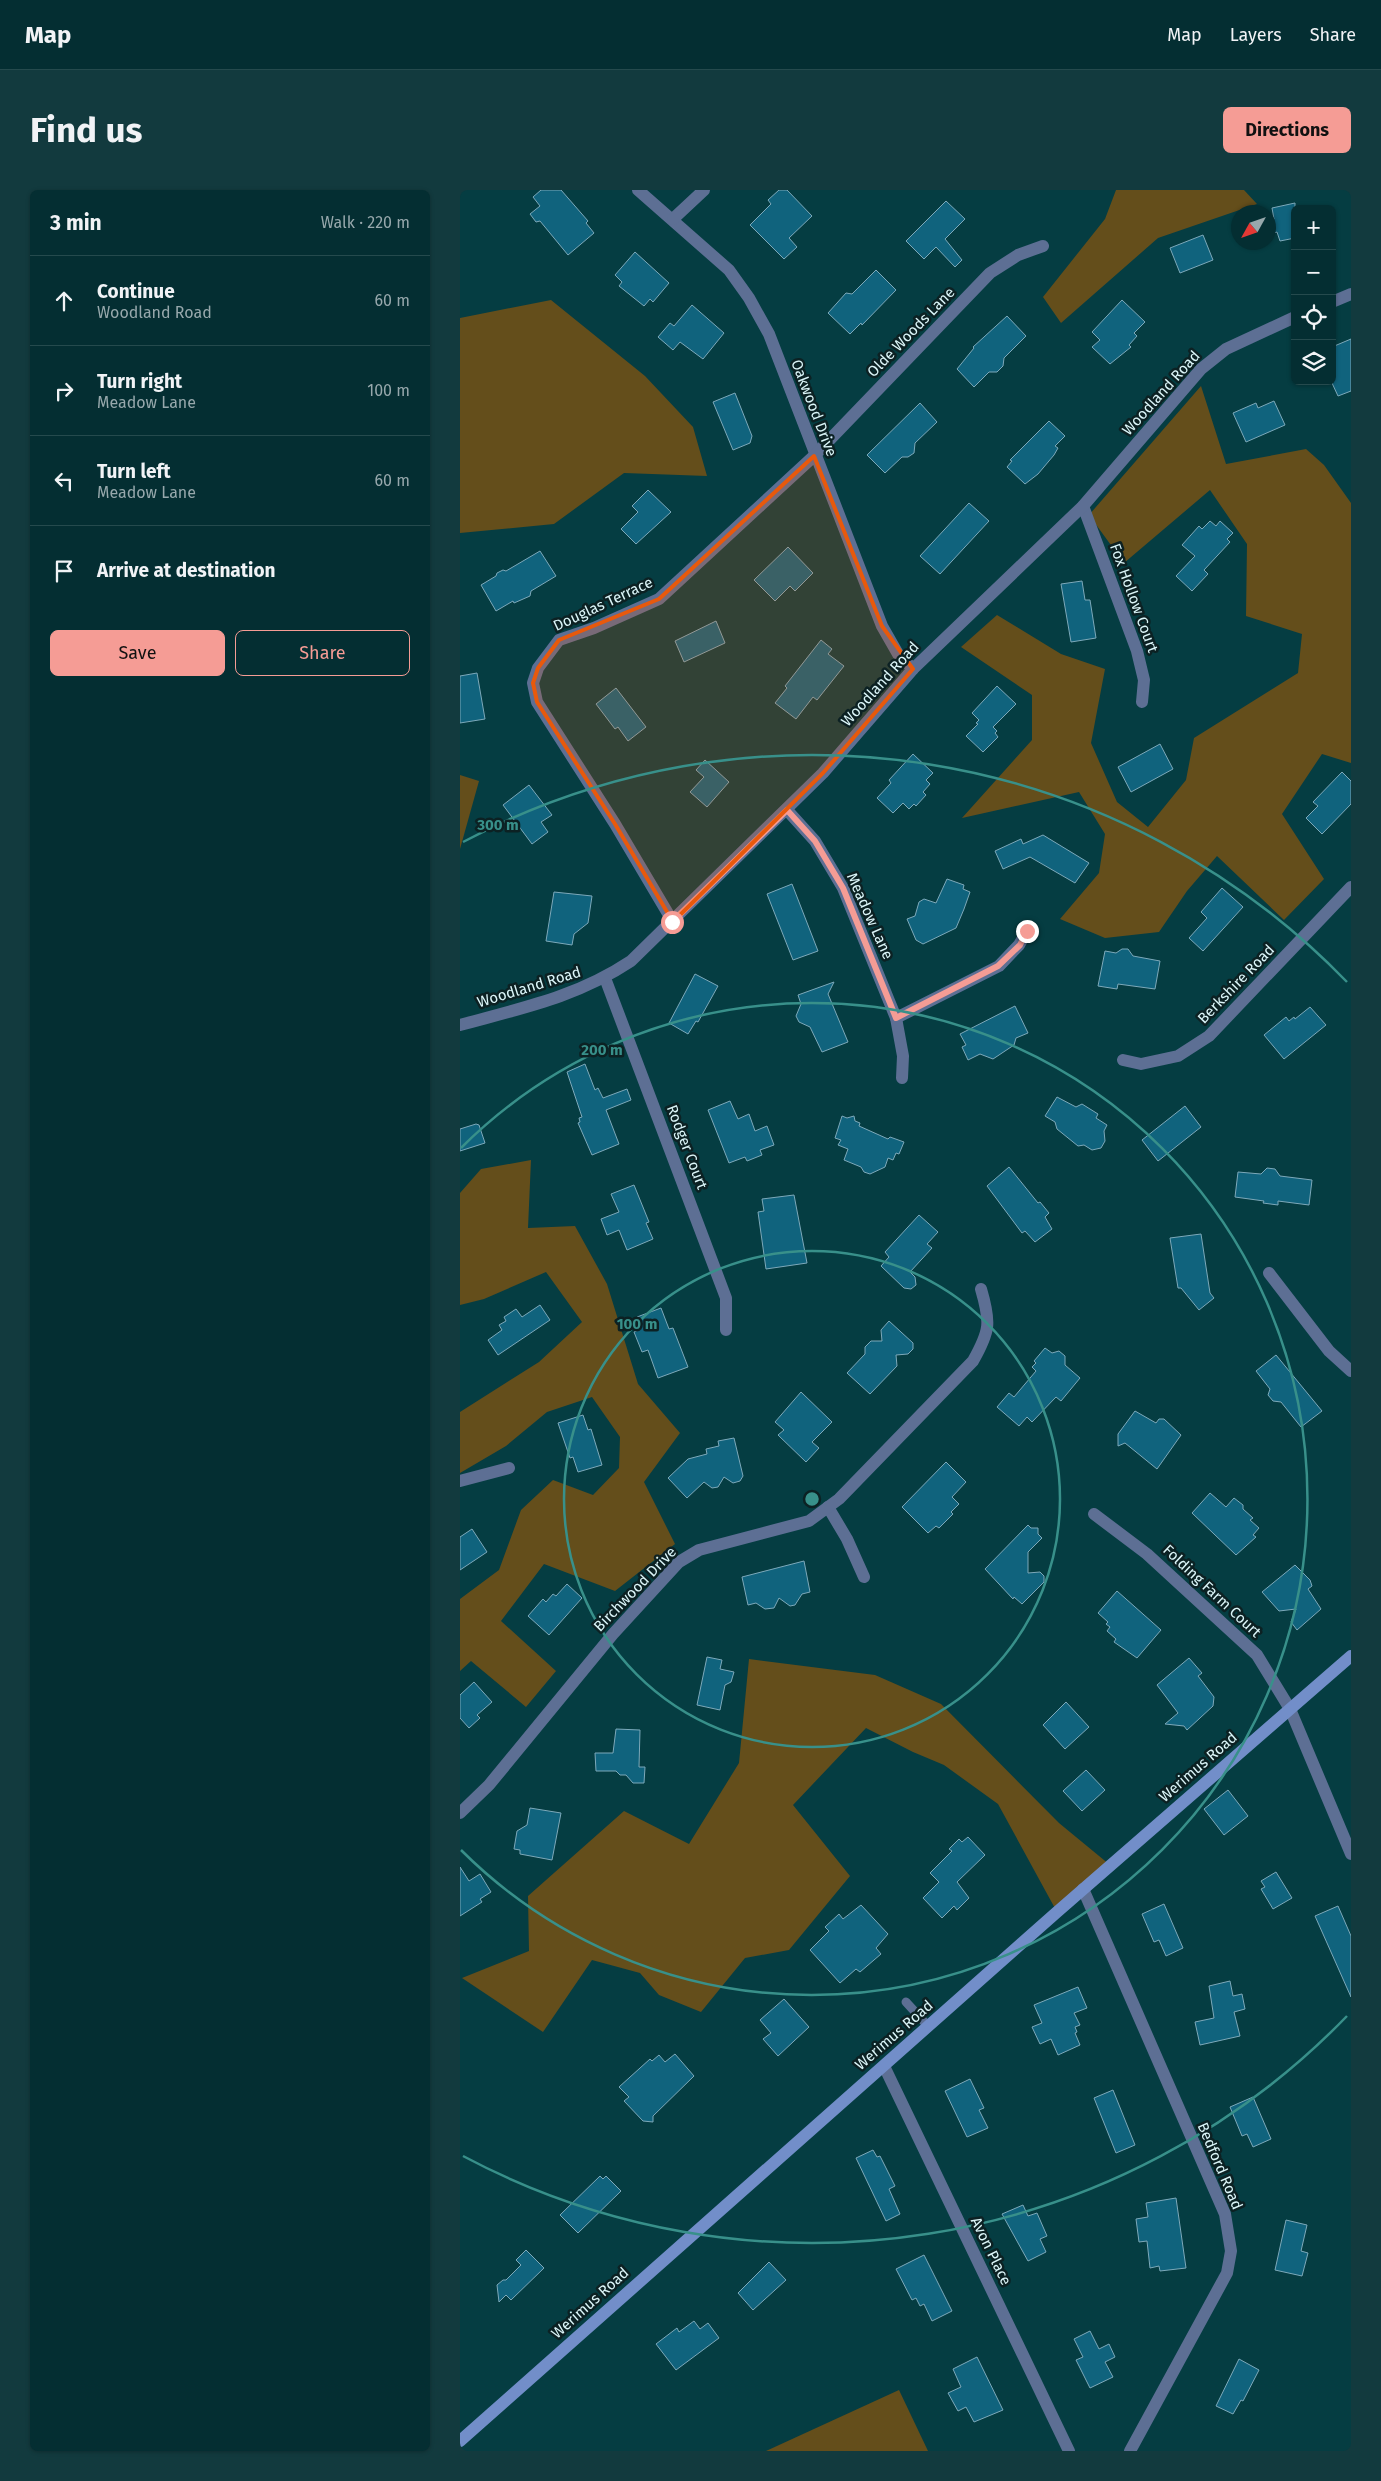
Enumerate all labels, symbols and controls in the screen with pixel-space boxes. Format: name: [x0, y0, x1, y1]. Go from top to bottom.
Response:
text: Map: [25, 21, 71, 49]
text: Map: [1167, 24, 1202, 46]
text: Layers: [1230, 24, 1282, 46]
text: Share: [1310, 24, 1356, 46]
button: Directions: [1223, 107, 1351, 153]
text: Find us: [30, 109, 142, 151]
north arrow: [1231, 205, 1276, 250]
map controls: [1291, 205, 1336, 385]
button: +: [1291, 205, 1336, 250]
text: 3 min: [50, 210, 102, 236]
text: Walk · 220 m: [321, 213, 410, 232]
button: −: [1291, 250, 1336, 295]
text: Continue: [97, 280, 175, 303]
street label: Olde Woods Lane: [864, 283, 958, 381]
icon: ahead: [50, 287, 78, 315]
text: 60 m: [375, 291, 410, 310]
button: locate: [1291, 295, 1336, 340]
text: Woodland Road: [97, 303, 212, 322]
button: layers: [1291, 340, 1336, 385]
street label: Woodland Road: [1118, 347, 1204, 439]
street label: Oakwood Drive: [787, 357, 841, 459]
text: Turn right: [97, 370, 182, 393]
icon: right: [50, 377, 78, 405]
text: 100 m: [367, 381, 410, 400]
text: Meadow Lane: [97, 393, 196, 412]
text: Turn left: [97, 460, 171, 483]
icon: left: [50, 467, 78, 495]
text: 60 m: [375, 471, 410, 490]
text: Meadow Lane: [97, 483, 196, 502]
street label: Fox Hollow Court: [1106, 541, 1162, 656]
icon: arrive: [50, 557, 78, 585]
text: Arrive at destination: [97, 559, 276, 582]
street label: Douglas Terrace: [550, 573, 656, 635]
button: Save: [50, 630, 225, 676]
button: Share: [235, 630, 410, 676]
street label: Woodland Road: [837, 638, 923, 730]
text: 300 m: [476, 816, 519, 834]
street label: Meadow Lane: [843, 870, 897, 962]
route start: [661, 911, 684, 934]
route end: [1016, 920, 1039, 943]
street label: Berkshire Road: [1194, 941, 1278, 1027]
street label: Woodland Road: [475, 963, 583, 1011]
text: 200 m: [581, 1041, 623, 1059]
street label: Rodger Court: [663, 1102, 712, 1192]
text: 100 m: [617, 1315, 657, 1333]
centre of rings: [803, 1490, 821, 1508]
street label: Folding Farm Court: [1159, 1541, 1265, 1642]
street label: Birchwood Drive: [590, 1543, 680, 1635]
street label: Werimus Road: [1155, 1728, 1241, 1806]
street label: Werimus Road: [851, 1996, 937, 2074]
street label: Bedford Road: [1194, 2120, 1246, 2212]
street label: Avon Place: [967, 2214, 1015, 2288]
street label: Werimus Road: [548, 2264, 632, 2342]

